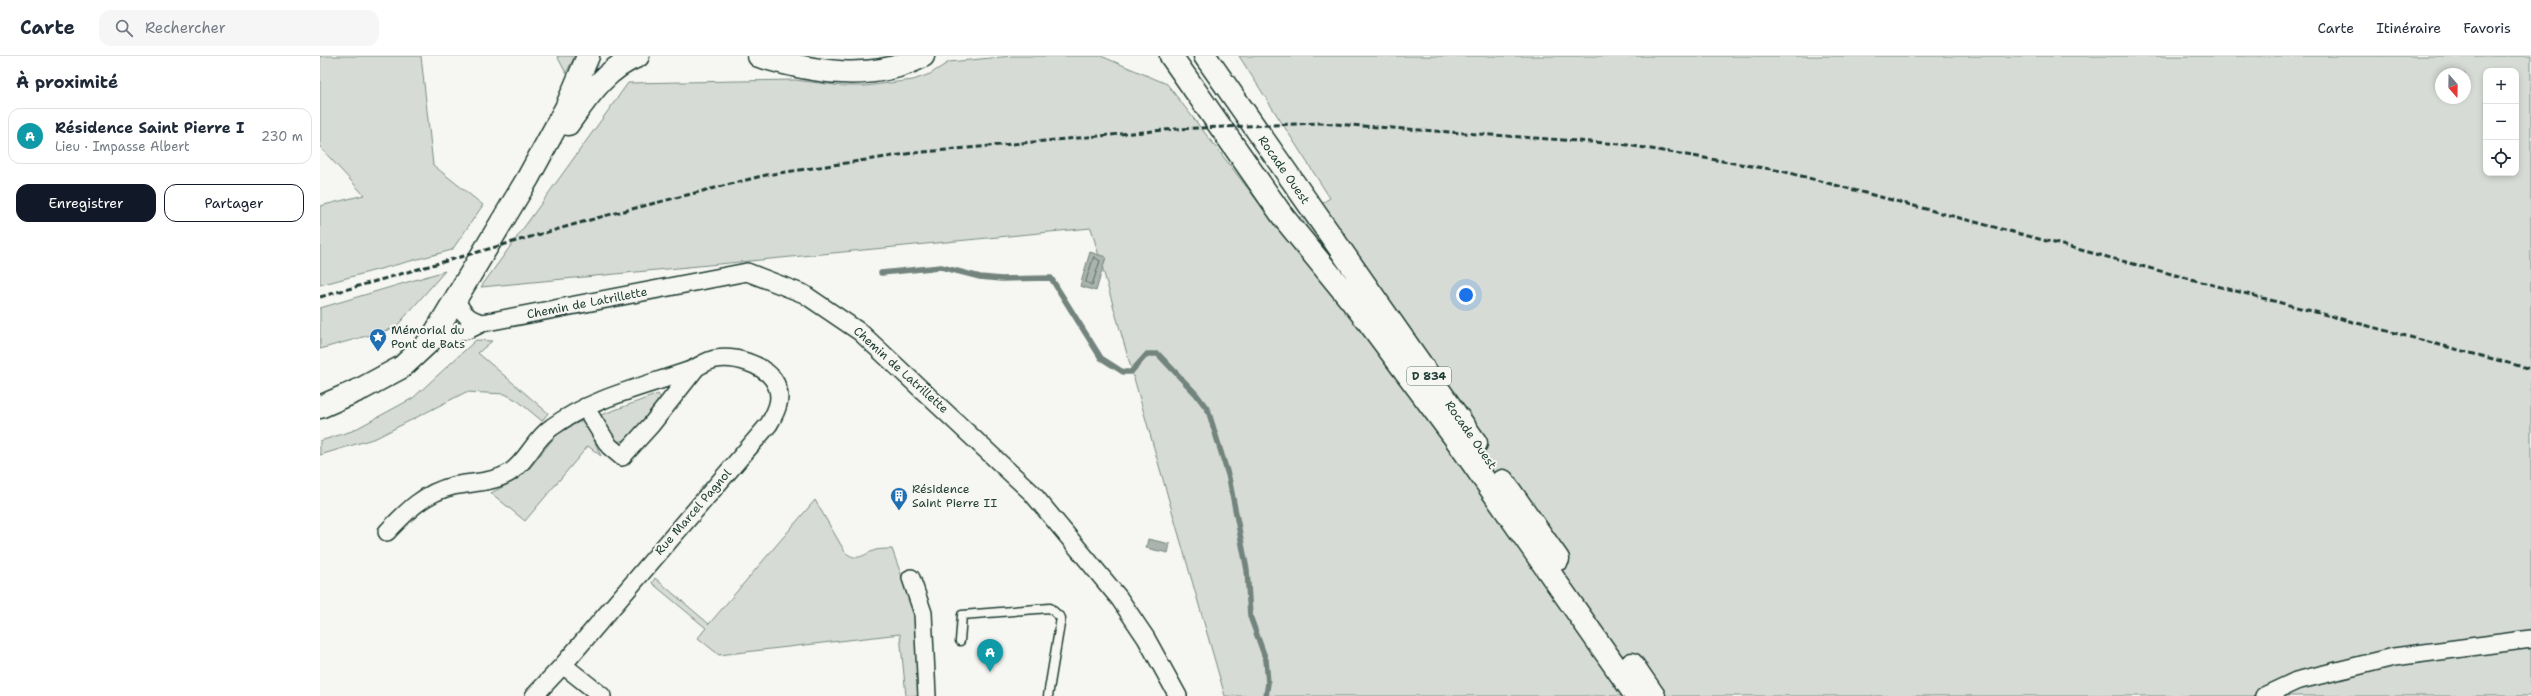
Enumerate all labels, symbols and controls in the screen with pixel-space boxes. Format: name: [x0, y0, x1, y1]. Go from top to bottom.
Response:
search box: [99, 10, 379, 46]
text: Carte: [20, 15, 75, 40]
icon: search: [113, 17, 135, 39]
text: Rechercher: [145, 18, 226, 38]
text: Carte: [2317, 19, 2354, 37]
text: Itinéraire: [2376, 19, 2441, 37]
text: Favoris: [2463, 19, 2511, 37]
north arrow: [2435, 68, 2471, 104]
map controls: [2483, 68, 2519, 176]
button: +: [2483, 68, 2519, 104]
text: À proximité: [16, 71, 118, 93]
button: −: [2483, 104, 2519, 140]
text: Résidence Saint Pierre I: [55, 118, 244, 138]
text: A: [25, 128, 35, 145]
text: 230 m: [261, 128, 303, 145]
street label: Rocade Ouest: [1255, 133, 1313, 207]
text: Lieu · Impasse Albert: [55, 138, 190, 155]
button: locate: [2483, 140, 2519, 176]
button: Enregistrer: [16, 184, 156, 222]
button: Partager: [164, 184, 304, 222]
street label: Chemin de Latrillette: [525, 283, 649, 323]
your location: [1456, 285, 1476, 305]
place label: Mémorial du Pont de Bats: [391, 322, 465, 352]
street label: Chemin de Latrillette: [850, 323, 952, 417]
place icon: Mémorial du Pont de Bats: [368, 327, 388, 352]
road number: D 834: [1407, 367, 1451, 385]
street label: Rocade Ouest: [1442, 398, 1500, 472]
street label: Rue Marcel Pagnol: [651, 465, 735, 558]
place label: Résidence Saint Pierre II: [912, 481, 997, 511]
building icon: Résidence Saint Pierre II: [889, 486, 909, 511]
pin: A: [977, 639, 1003, 672]

